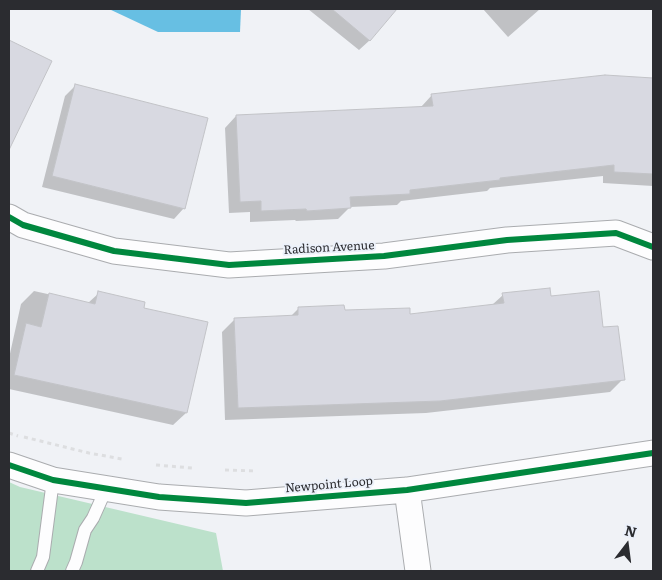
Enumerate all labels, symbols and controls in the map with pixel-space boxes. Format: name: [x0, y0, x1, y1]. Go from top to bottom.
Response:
street label: Radison Avenue: [283, 238, 375, 258]
street label: Newpoint Loop: [284, 474, 374, 496]
text: N: [623, 519, 639, 542]
north arrow: [602, 520, 652, 570]

